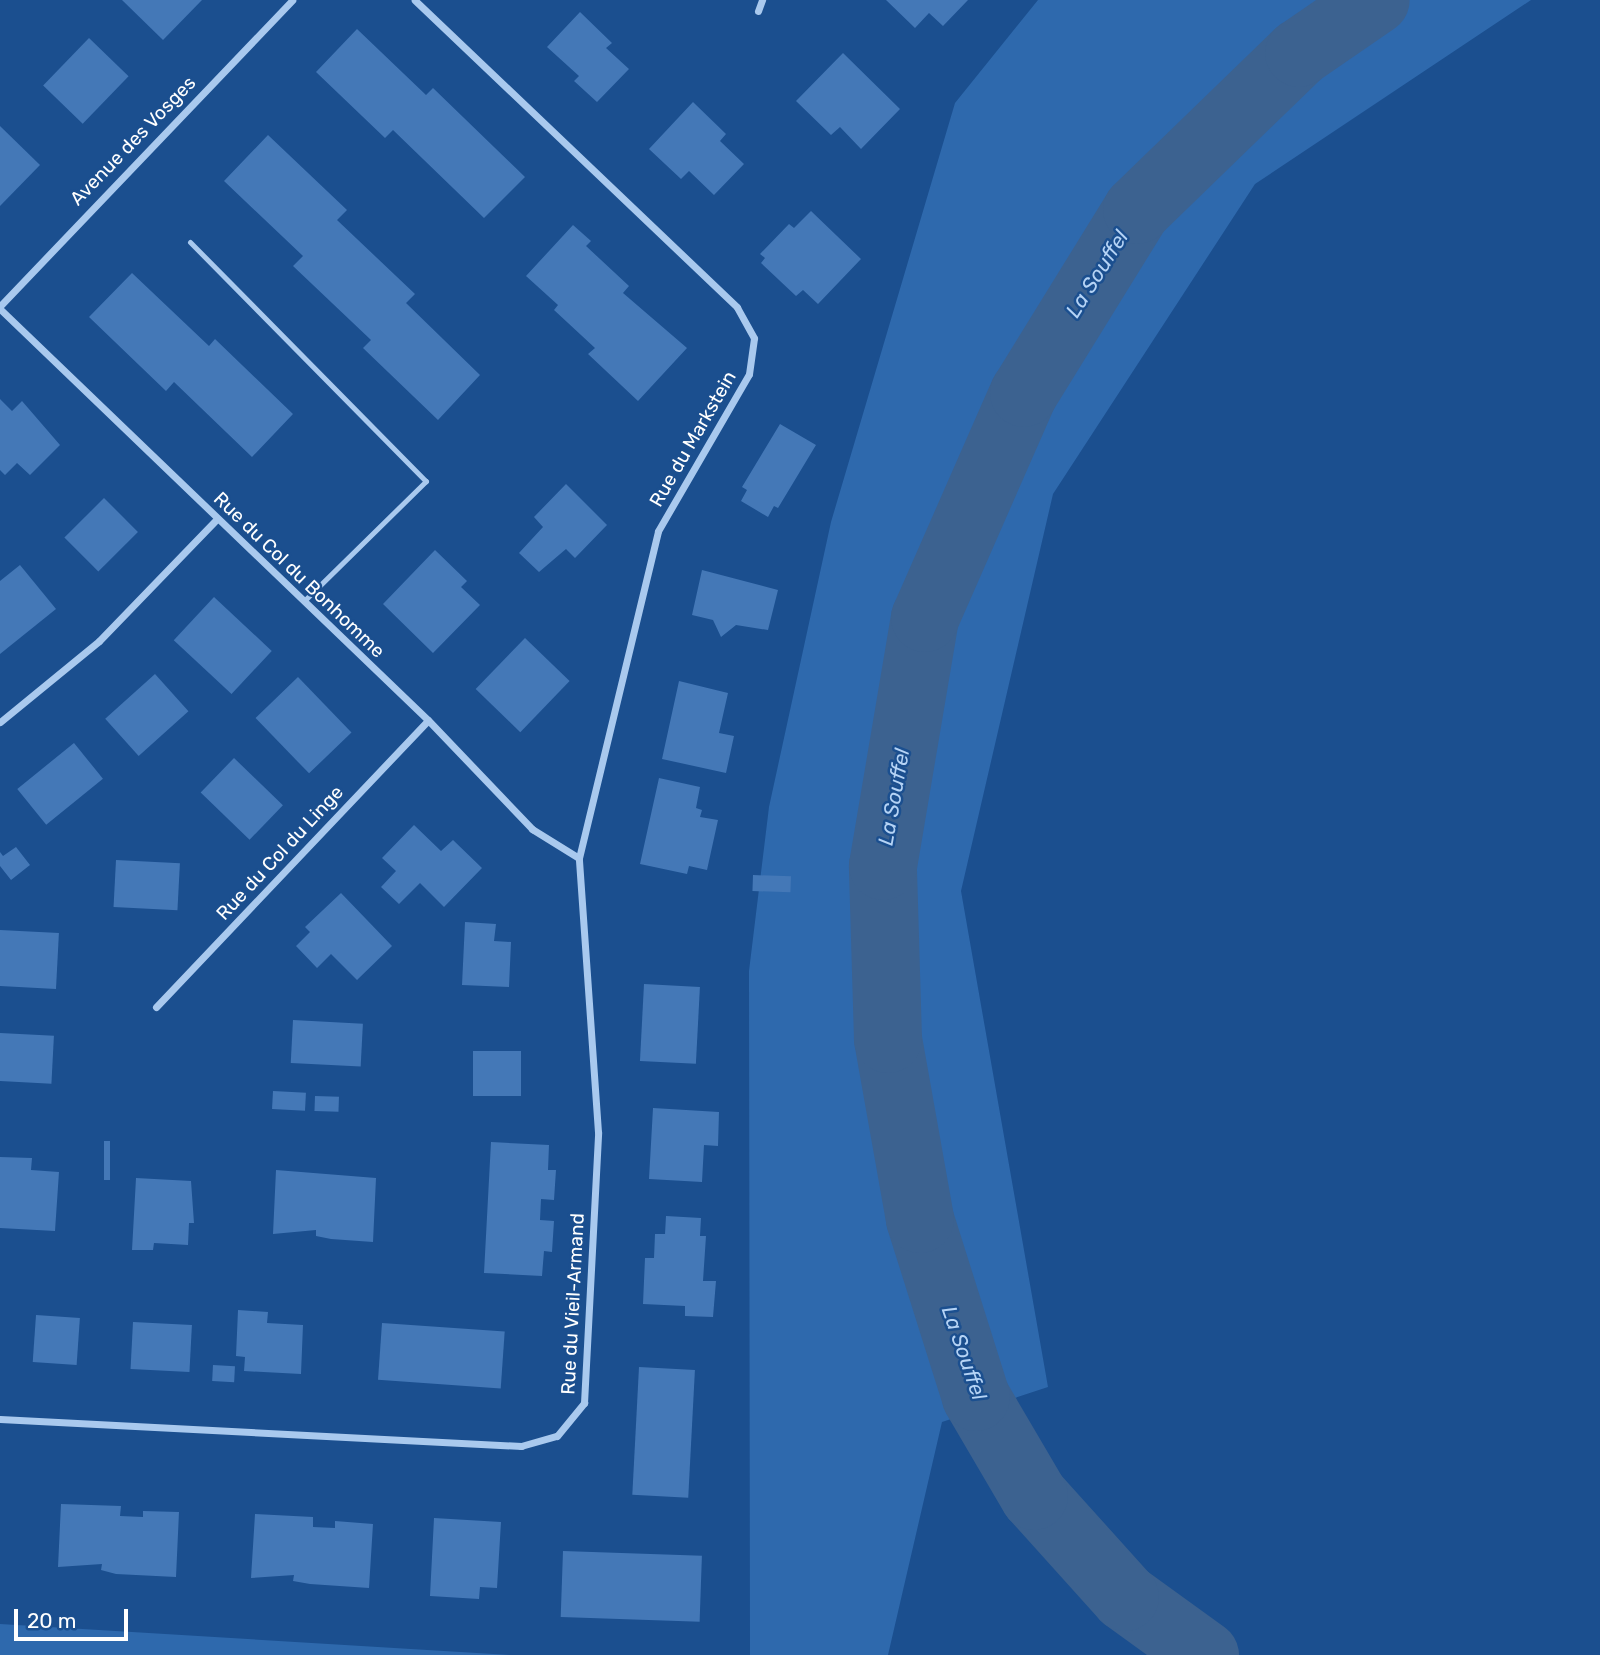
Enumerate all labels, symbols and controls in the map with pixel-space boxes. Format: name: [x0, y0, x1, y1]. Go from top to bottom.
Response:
street label: Avenue des Vosges: [65, 71, 201, 211]
water label: La Souffel: [1060, 226, 1134, 322]
street label: Rue du Markstein: [645, 367, 741, 511]
street label: Rue du Col du Bonhomme: [209, 487, 389, 663]
water label: La Souffel: [873, 747, 915, 847]
street label: Rue du Col du Linge: [212, 781, 348, 925]
street label: Rue du Vieil-Armand: [557, 1212, 589, 1396]
water label: La Souffel: [936, 1303, 992, 1403]
scale bar: [18, 1596, 131, 1640]
text: 20 m: [27, 1608, 76, 1633]

